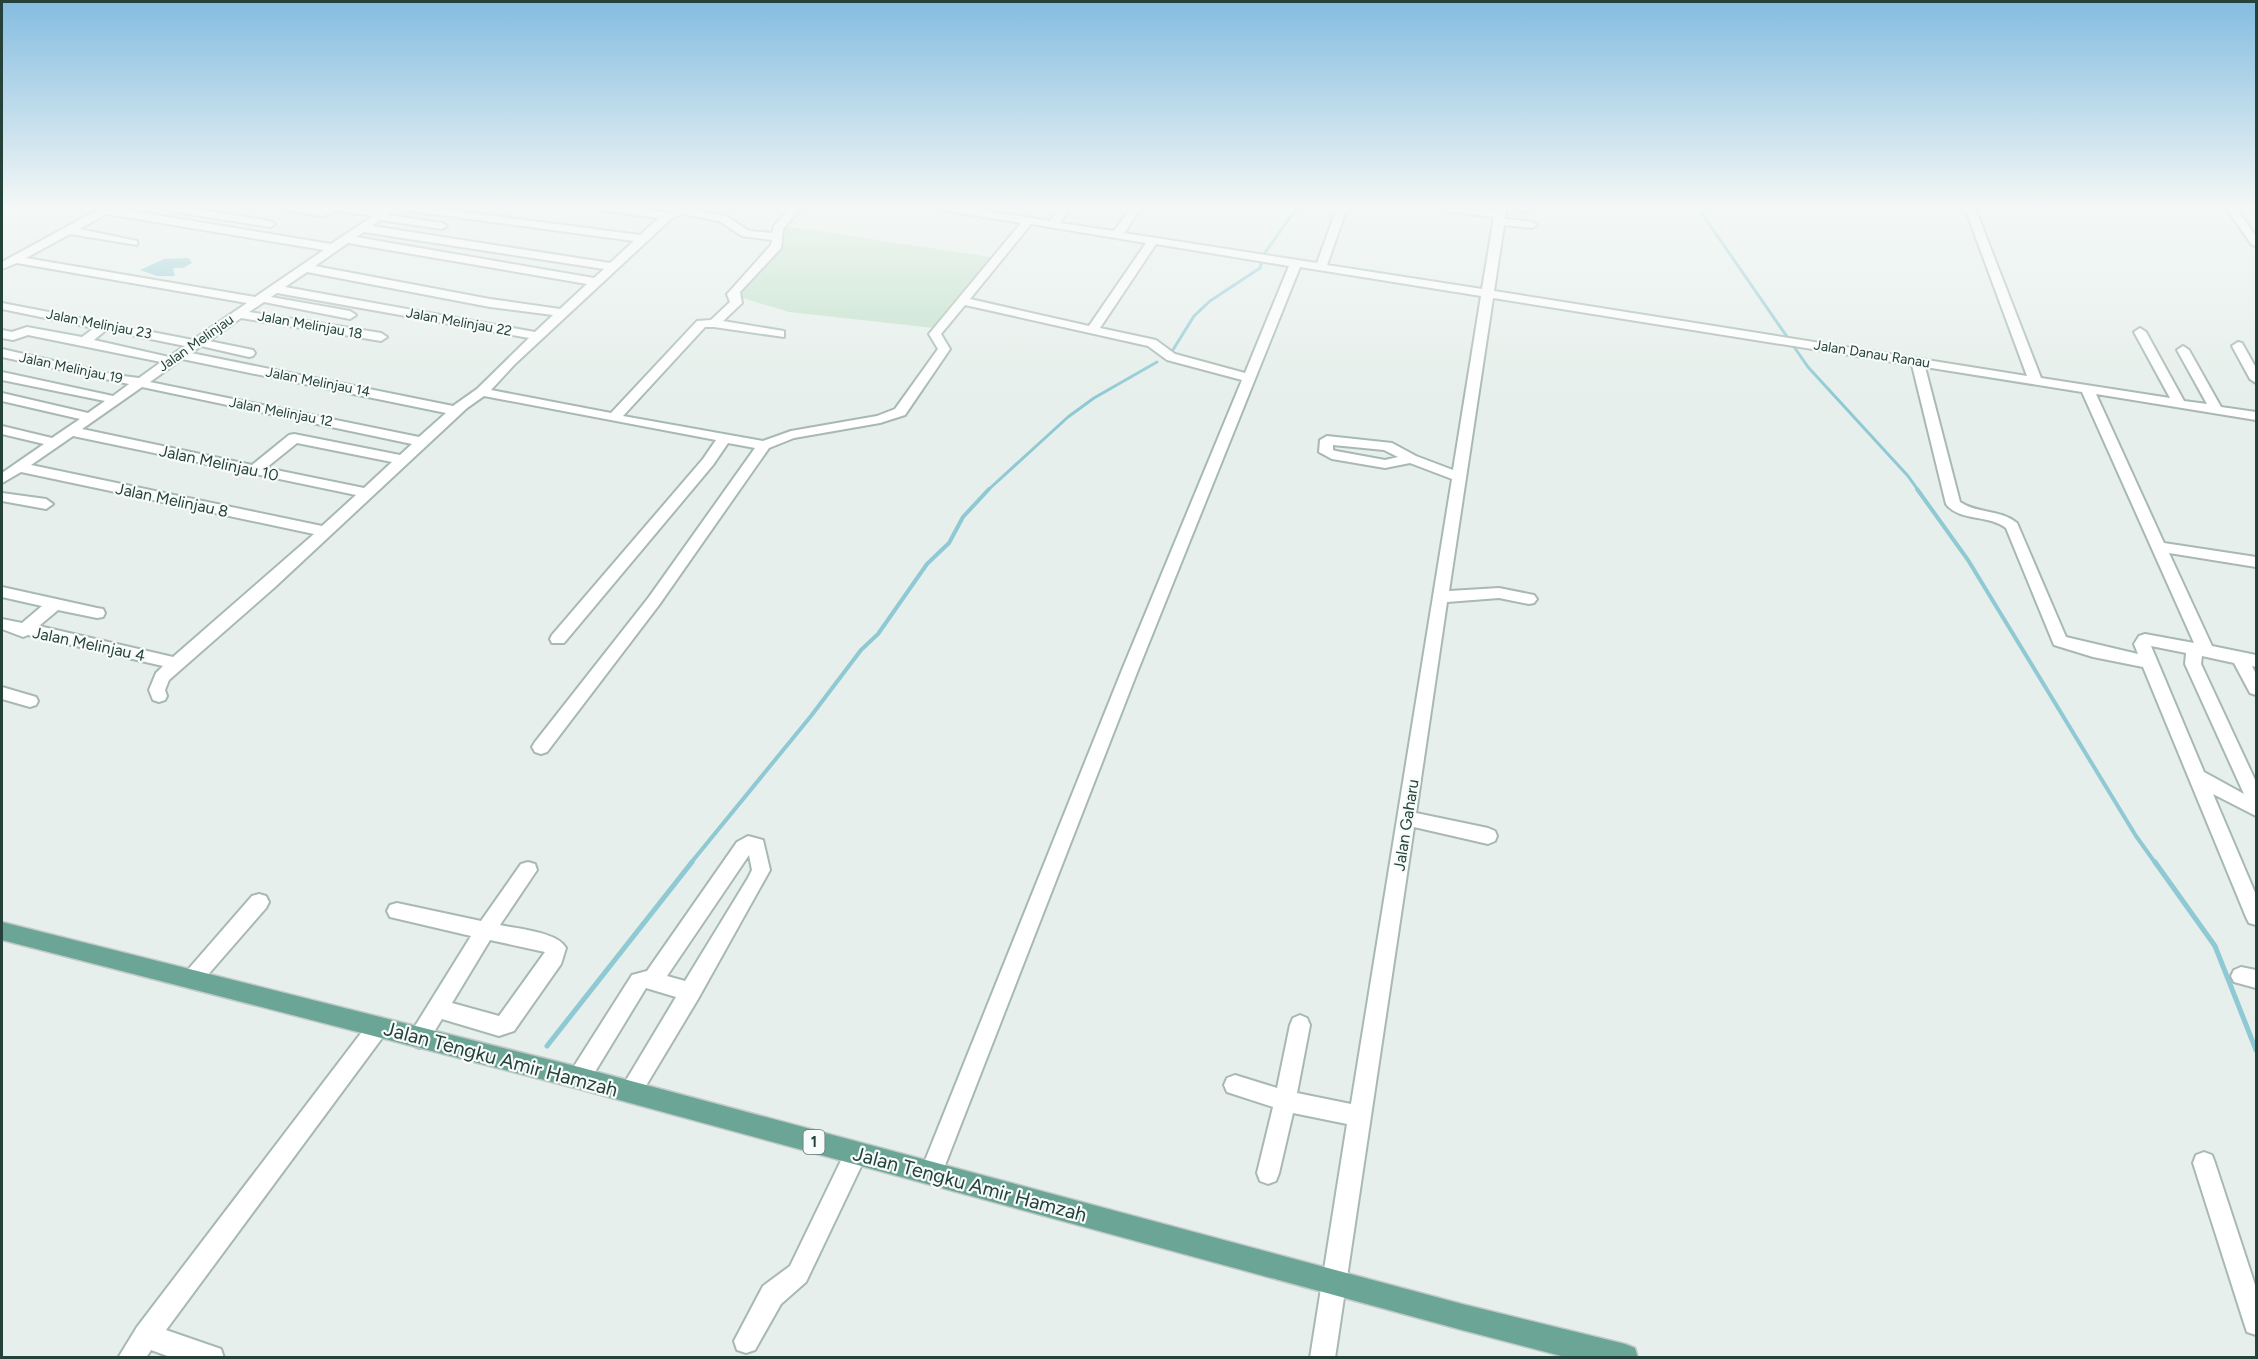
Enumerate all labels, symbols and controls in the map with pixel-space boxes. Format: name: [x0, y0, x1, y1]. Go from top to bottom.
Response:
street label: Jalan Melinjau 22: [405, 304, 513, 340]
street label: Jalan Melinjau 23: [45, 305, 153, 343]
street label: Jalan Melinjau 18: [256, 307, 364, 343]
street label: Jalan Melinjau: [155, 311, 237, 375]
street label: Jalan Danau Ranau: [1813, 336, 1931, 372]
street label: Jalan Melinjau 19: [18, 349, 124, 387]
street label: Jalan Melinjau 14: [264, 364, 372, 401]
street label: Jalan Melinjau 12: [228, 394, 334, 430]
street label: Jalan Melinjau 10: [158, 441, 280, 485]
street label: Jalan Melinjau 8: [114, 479, 230, 521]
street label: Jalan Melinjau 4: [31, 623, 147, 665]
street label: Jalan Gaharu: [1389, 778, 1423, 872]
street label: Jalan Tengku Amir Hamzah: [382, 1016, 620, 1102]
road number: 1: [804, 1130, 824, 1154]
street label: Jalan Tengku Amir Hamzah: [851, 1141, 1089, 1227]

